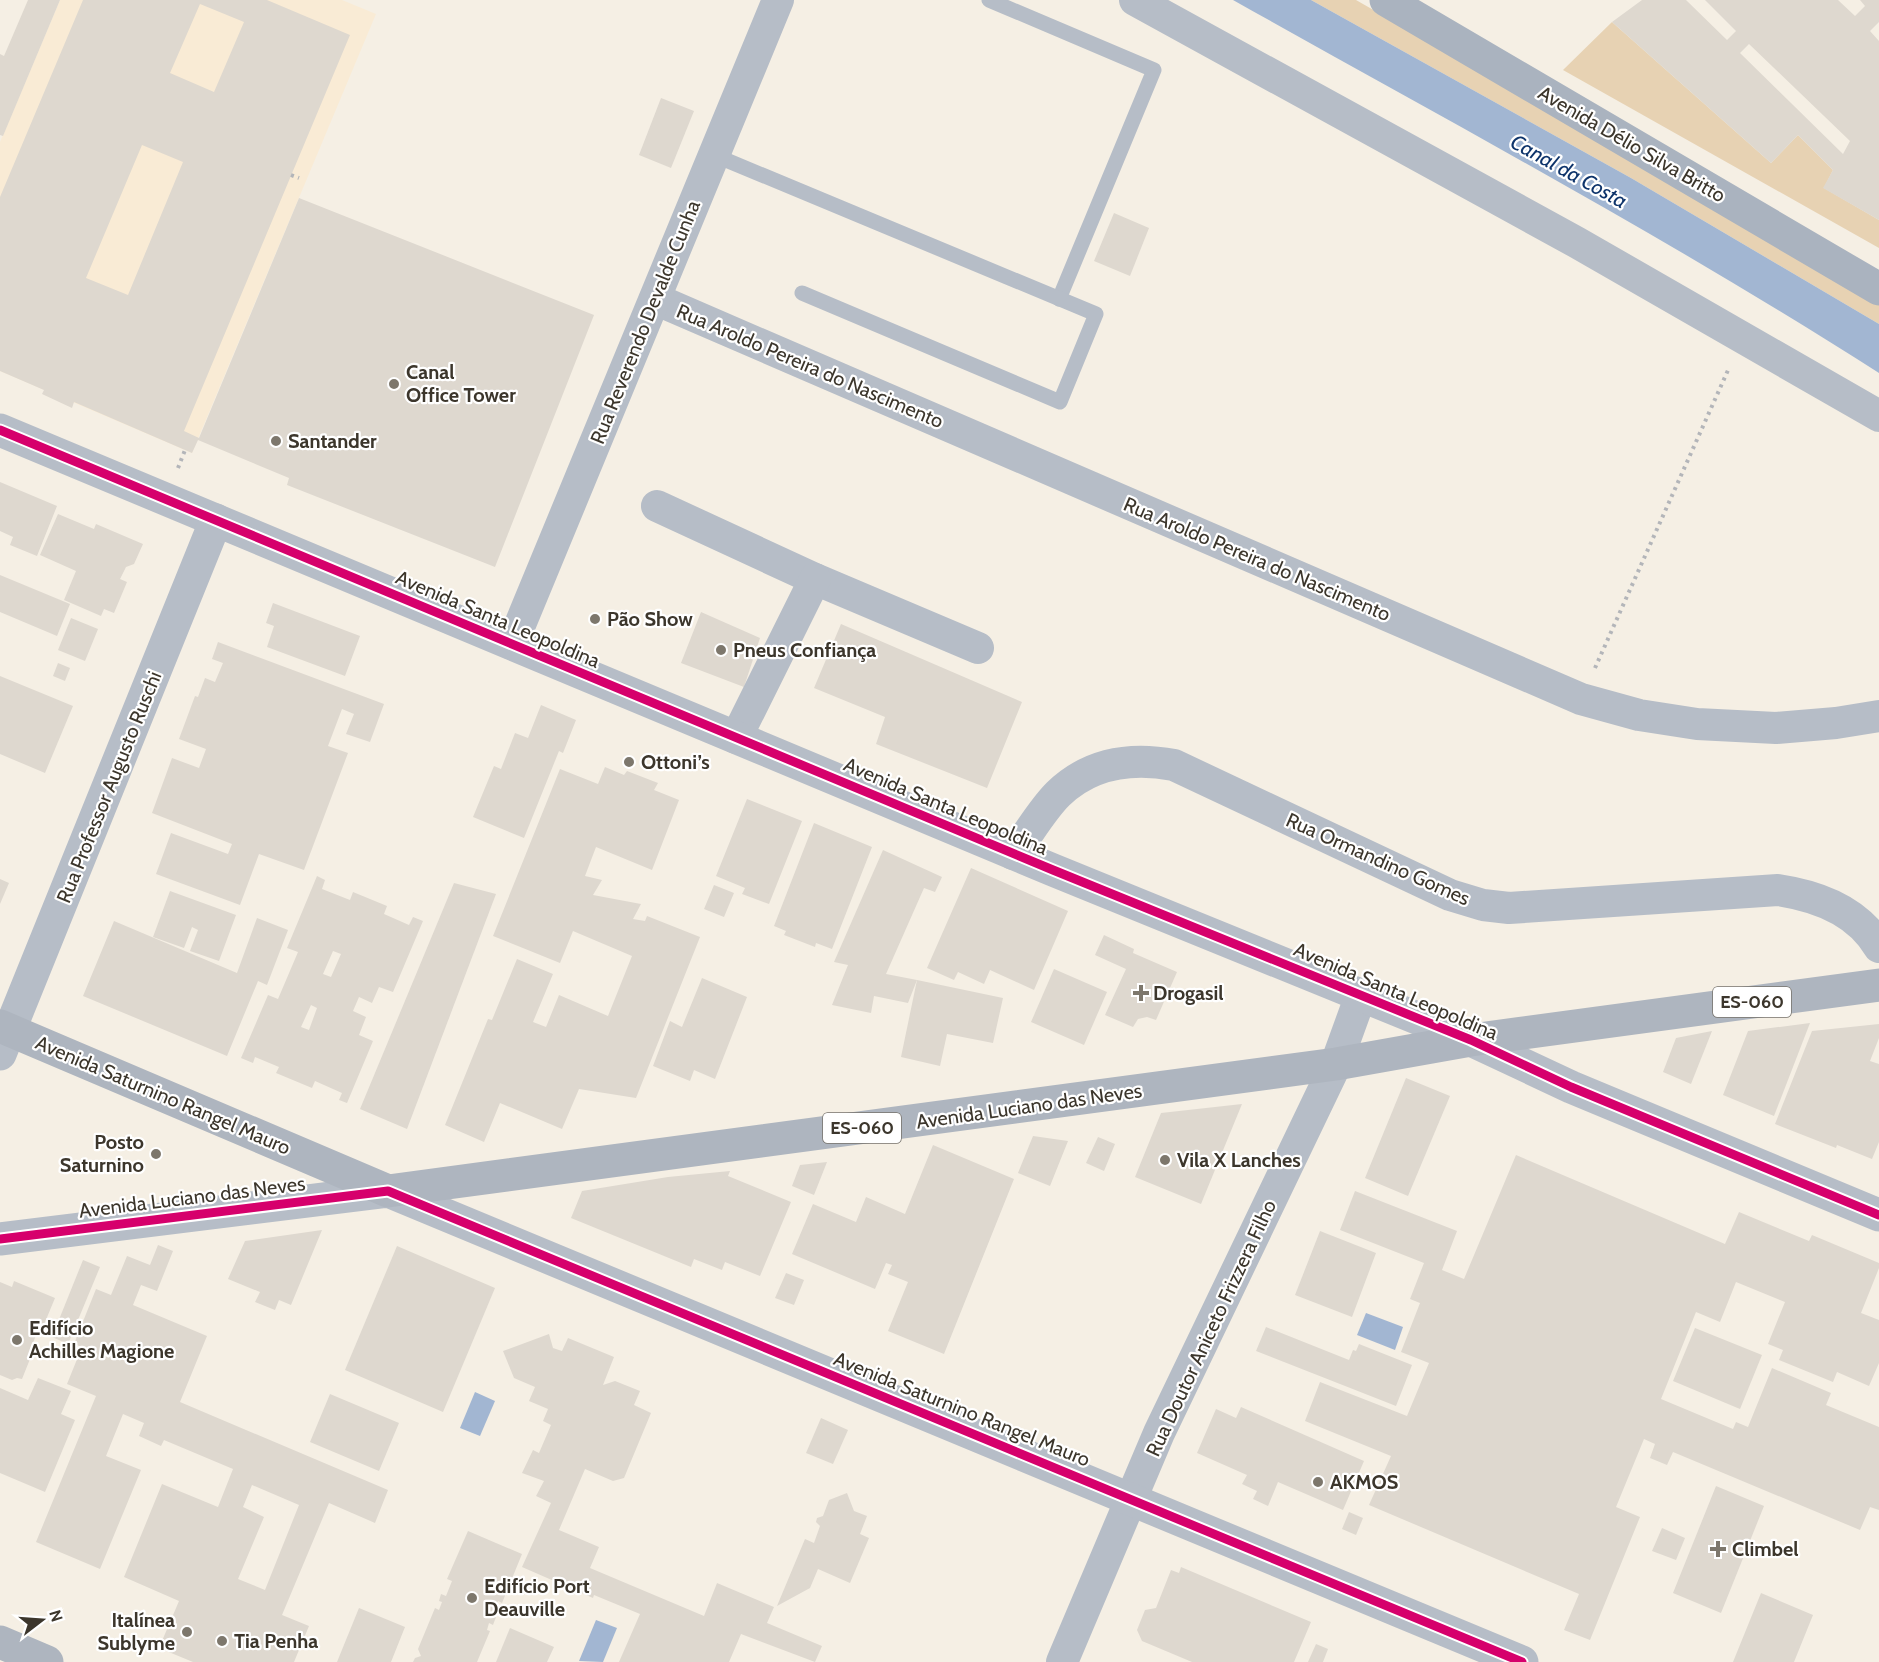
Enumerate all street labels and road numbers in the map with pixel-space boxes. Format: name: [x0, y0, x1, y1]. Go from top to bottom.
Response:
street label: Avenida Délio Silva Britto: [1534, 81, 1730, 207]
street label: Rua Reverendo Devalde Cunha: [585, 196, 705, 447]
street label: Rua Aroldo Pereira do Nascimento: [673, 299, 947, 433]
street label: Rua Aroldo Pereira do Nascimento: [1120, 492, 1394, 626]
street label: Avenida Santa Leopoldina: [392, 565, 604, 673]
street label: Rua Professor Augusto Ruschi: [51, 668, 167, 906]
street label: Avenida Santa Leopoldina: [840, 752, 1052, 860]
street label: Rua Ormandino Gomes: [1282, 808, 1474, 910]
street label: Avenida Santa Leopoldina: [1290, 937, 1502, 1045]
road number: ES-060: [1713, 987, 1791, 1017]
street label: Avenida Saturnino Rangel Mauro: [32, 1030, 294, 1160]
street label: Avenida Luciano das Neves: [915, 1078, 1143, 1134]
road number: ES-060: [823, 1113, 901, 1143]
street label: Avenida Luciano das Neves: [78, 1171, 306, 1223]
street label: Rua Doutor Aniceto Frizzera Filho: [1141, 1196, 1281, 1460]
street label: Avenida Saturnino Rangel Mauro: [830, 1347, 1094, 1471]

